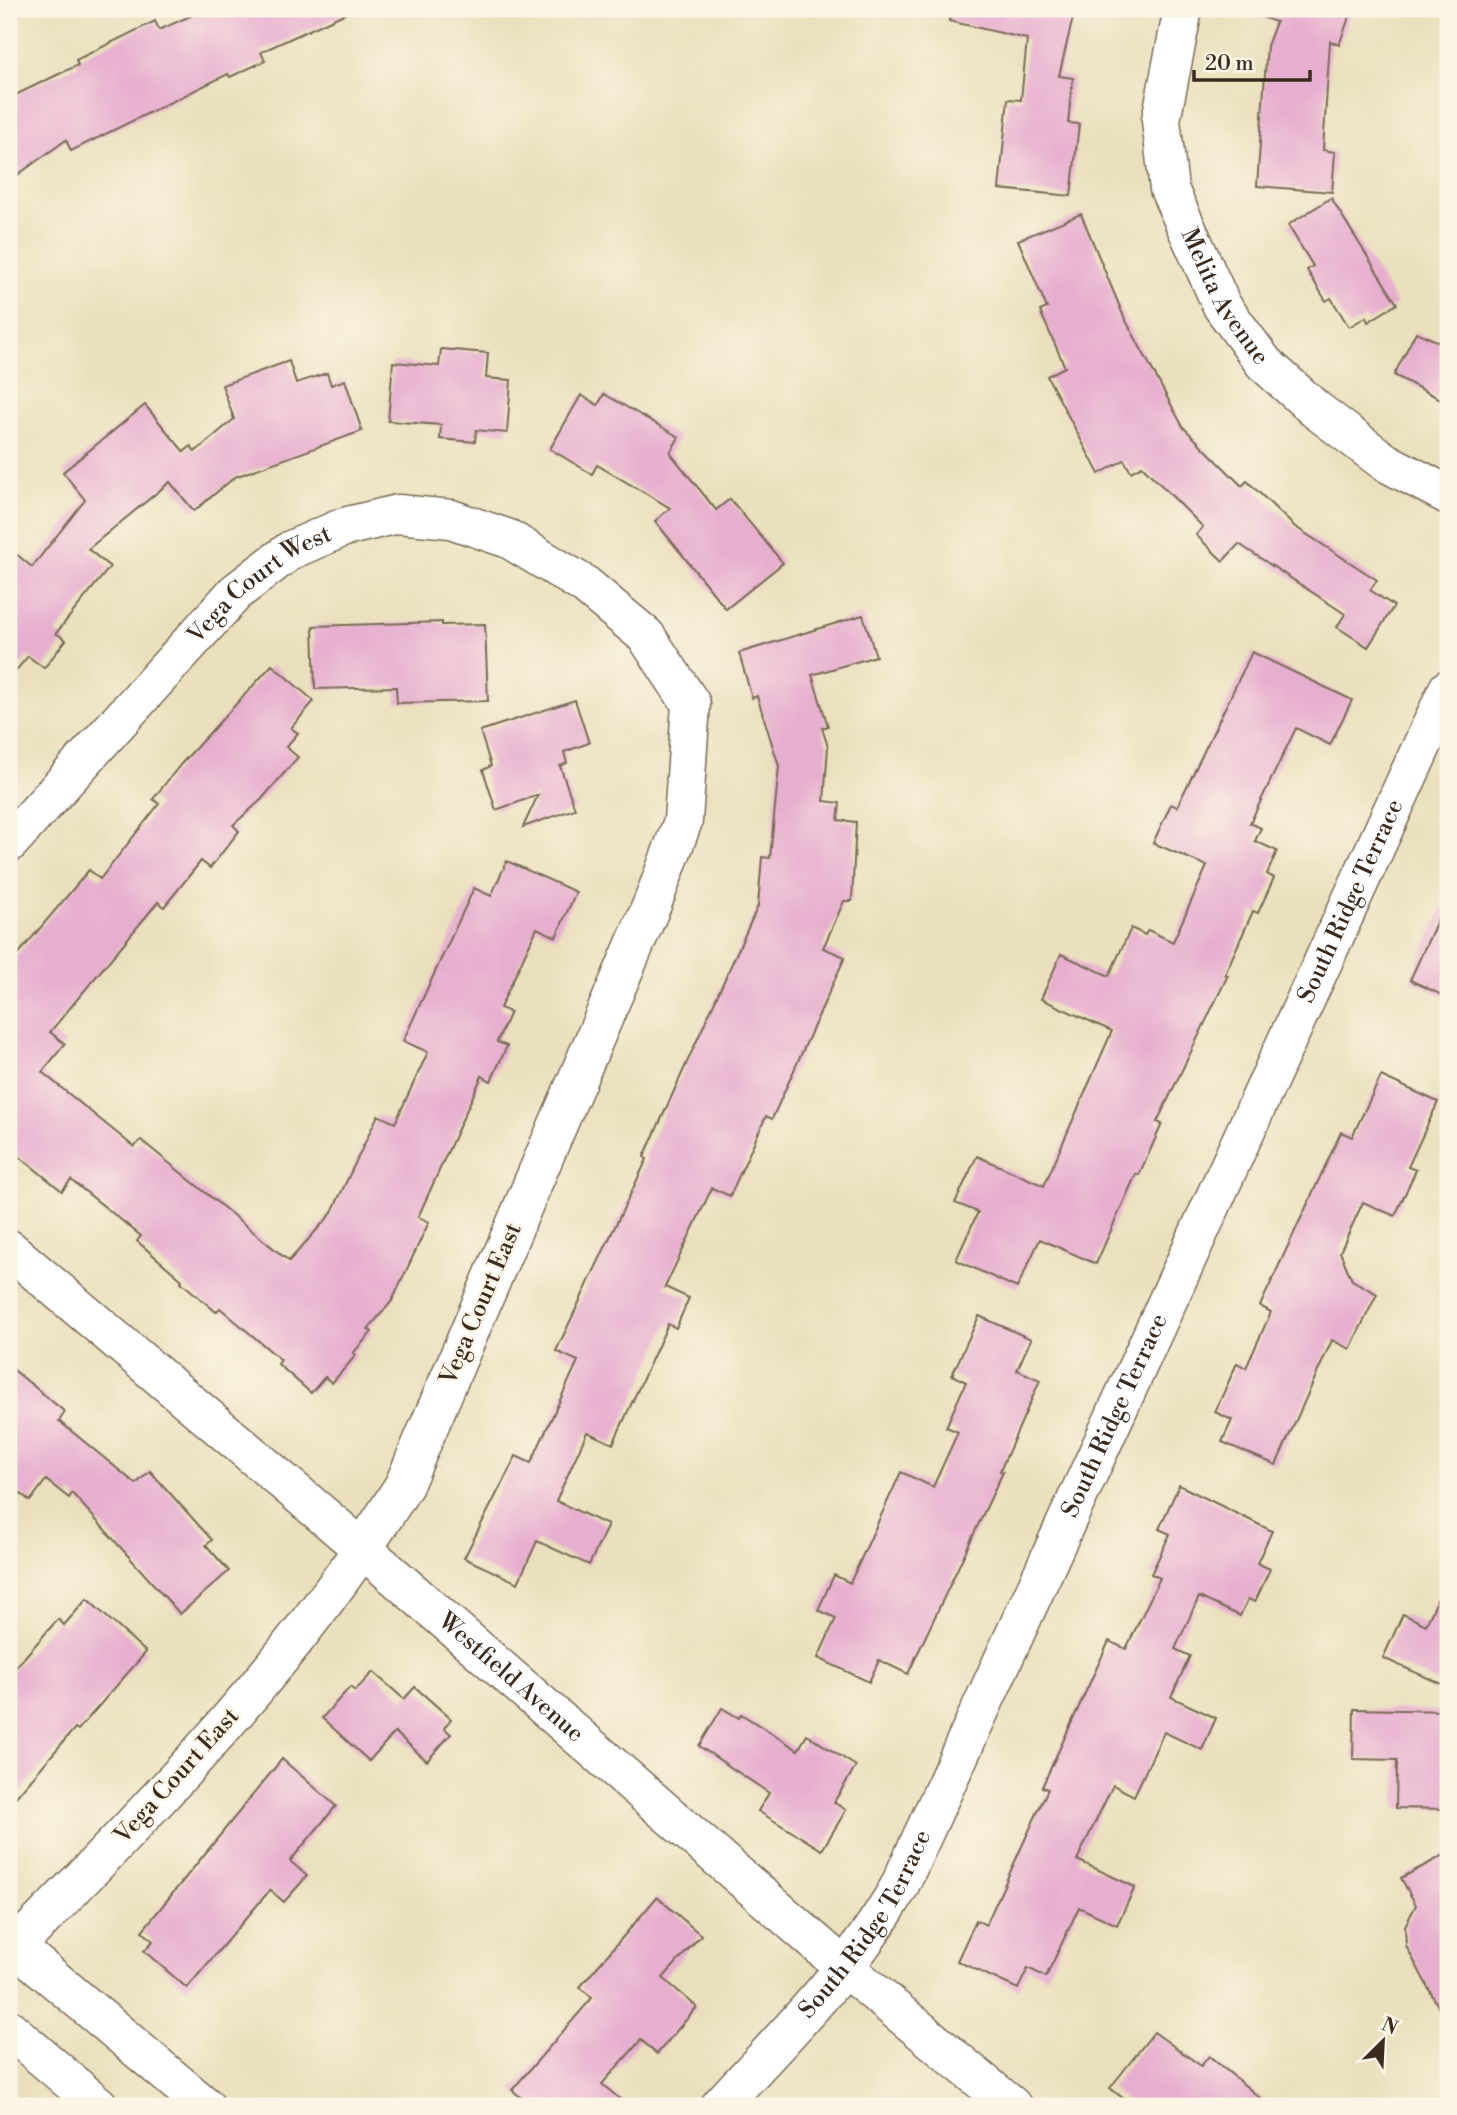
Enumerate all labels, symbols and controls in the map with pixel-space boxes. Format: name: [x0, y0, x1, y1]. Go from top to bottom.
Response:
scale bar: [1194, 38, 1310, 82]
text: 20 m: [1205, 51, 1254, 77]
street label: Melita Avenue: [1174, 224, 1275, 371]
street label: Vega Court West: [181, 519, 337, 651]
street label: South Ridge Terrace: [1291, 794, 1410, 1008]
street label: Vega Court East: [433, 1218, 529, 1390]
street label: South Ridge Terrace: [1055, 1309, 1175, 1522]
street label: Westfield Avenue: [431, 1606, 590, 1749]
street label: Vega Court East: [107, 1701, 246, 1851]
street label: South Ridge Terrace: [793, 1825, 938, 2025]
north arrow: [1348, 2007, 1418, 2076]
text: N: [1378, 2012, 1401, 2040]

